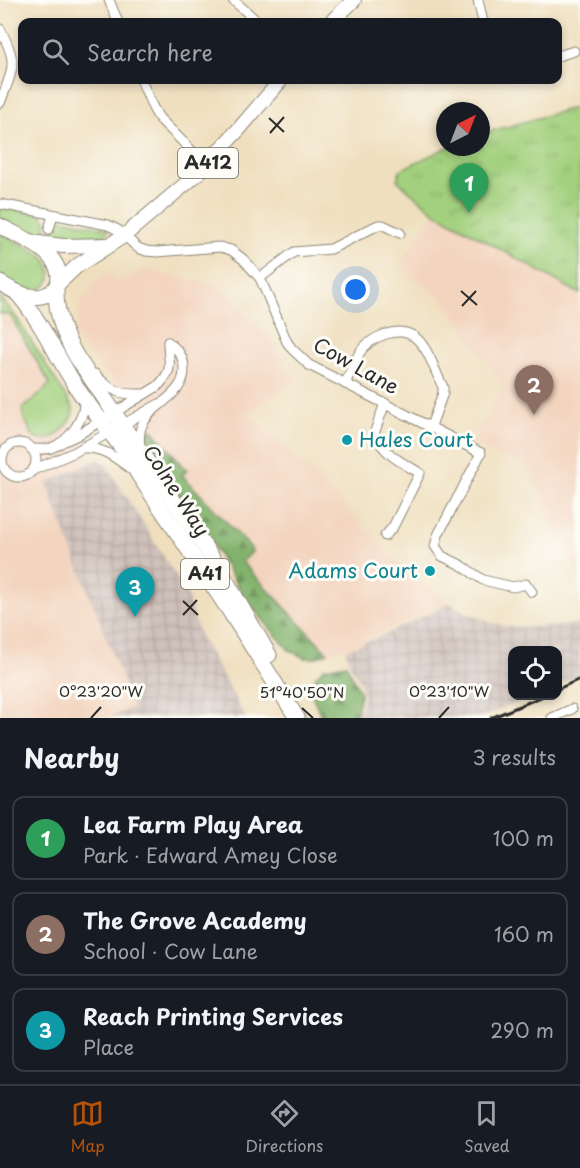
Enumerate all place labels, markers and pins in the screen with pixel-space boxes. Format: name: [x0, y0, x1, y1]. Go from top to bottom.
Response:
pin: 1: [450, 164, 488, 213]
pin: 2: [514, 366, 554, 415]
place label: Hales Court: [359, 424, 473, 454]
marker: Hales Court: [340, 433, 354, 447]
place label: Adams Court: [289, 555, 418, 585]
marker: Adams Court: [423, 564, 437, 578]
pin: 3: [116, 568, 154, 617]

